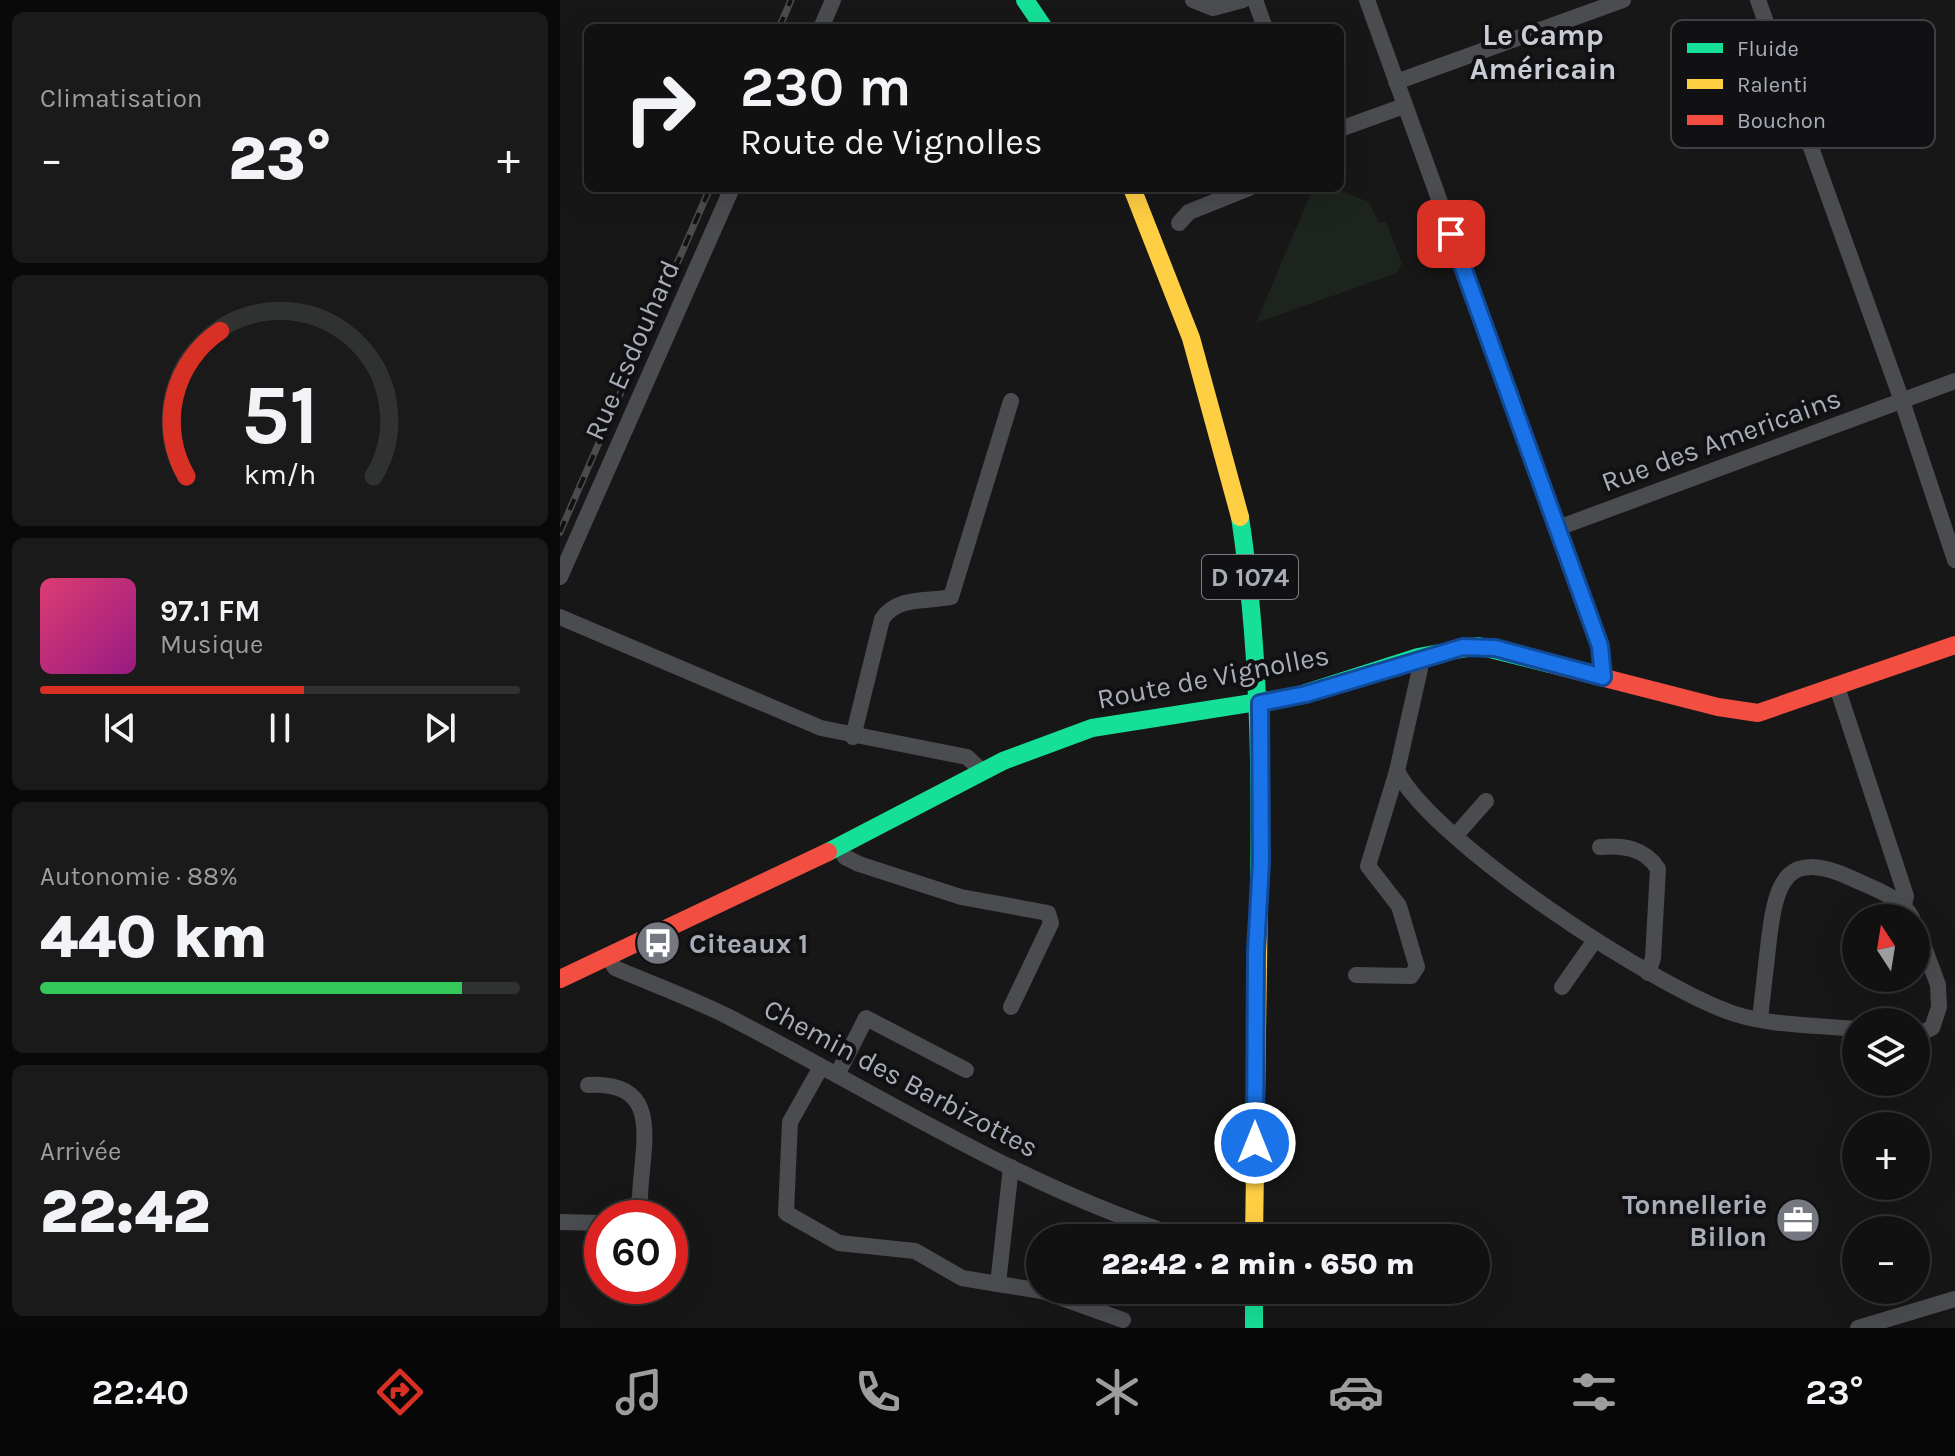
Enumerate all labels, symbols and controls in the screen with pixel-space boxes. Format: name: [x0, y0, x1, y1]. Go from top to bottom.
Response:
district label: Le Camp Américain: [1470, 17, 1616, 87]
legend: [1671, 20, 1935, 148]
text: Fluide: [1737, 36, 1799, 62]
text: 230 m: [740, 54, 911, 119]
icon: right: [608, 56, 712, 160]
text: Ralenti: [1737, 72, 1808, 98]
text: Climatisation: [40, 83, 203, 114]
text: Bouchon: [1737, 108, 1826, 134]
text: Route de Vignolles: [740, 121, 1043, 163]
text: 23°: [228, 124, 332, 194]
text: −: [40, 134, 63, 185]
text: +: [497, 134, 520, 185]
pin: [1417, 200, 1485, 268]
icon: arrive: [1429, 212, 1473, 256]
street label: Rue Esdouhard: [578, 255, 686, 445]
text: 51: [241, 366, 319, 463]
street label: Rue des Americains: [1597, 381, 1845, 499]
text: km/h: [244, 458, 316, 491]
road number: D 1074: [1202, 555, 1298, 599]
text: 97.1 FM: [160, 593, 261, 629]
text: Musique: [160, 629, 263, 660]
street label: Route de Vignolles: [1094, 638, 1332, 716]
icon: previous: [98, 706, 142, 750]
icon: pause: [258, 706, 302, 750]
icon: next: [418, 706, 462, 750]
text: Autonomie · 88%: [40, 861, 238, 892]
text: 440 km: [40, 902, 268, 972]
north arrow: [1842, 904, 1930, 992]
map controls: [1842, 904, 1930, 1304]
bus stop icon: Citeaux 1: [634, 919, 682, 967]
place label: Citeaux 1: [689, 927, 808, 960]
street label: Chemin des Barbizottes: [758, 992, 1044, 1164]
button: layers: [1842, 1008, 1930, 1096]
position arrow: [1213, 1101, 1297, 1185]
button: +: [1842, 1112, 1930, 1200]
text: Arrivée: [40, 1136, 121, 1167]
text: 22:42: [40, 1177, 210, 1247]
place label: Tonnellerie Billon: [1622, 1188, 1767, 1253]
office icon: Tonnellerie Billon: [1774, 1196, 1822, 1244]
speed limit sign: 60: [584, 1200, 688, 1304]
button: −: [1842, 1216, 1930, 1304]
text: 22:42 · 2 min · 650 m: [1101, 1246, 1415, 1282]
icon: directions: [372, 1364, 428, 1420]
icon: music: [611, 1364, 667, 1420]
icon: phone: [850, 1364, 906, 1420]
icon: climate: [1089, 1364, 1145, 1420]
icon: car: [1328, 1364, 1384, 1420]
icon: filters: [1566, 1364, 1622, 1420]
text: 22:40: [91, 1371, 189, 1413]
text: 23°: [1805, 1371, 1864, 1413]

